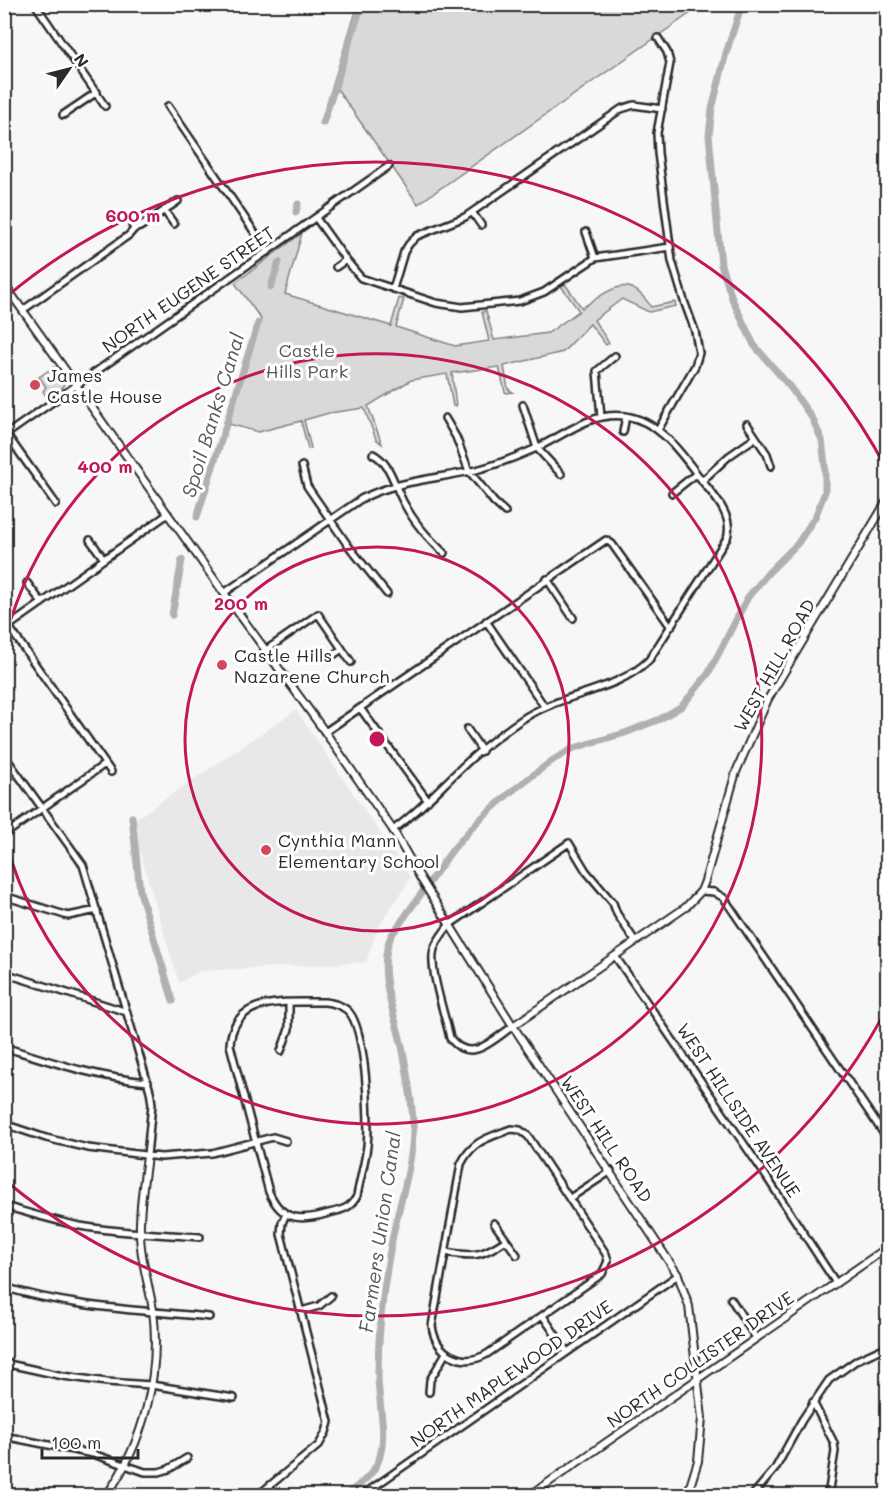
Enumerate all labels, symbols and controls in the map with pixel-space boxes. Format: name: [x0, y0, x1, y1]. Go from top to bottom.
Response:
north arrow: [39, 39, 99, 99]
text: N: [70, 49, 94, 71]
text: 600 m: [106, 203, 160, 227]
street label: NORTH EUGENE STREET: [97, 220, 279, 358]
water label: Spoil Banks Canal: [175, 329, 249, 501]
park label: Castle Hills Park: [266, 338, 348, 383]
place label: James Castle House: [47, 363, 162, 408]
marker: James Castle House: [28, 378, 42, 392]
text: 400 m: [77, 454, 133, 478]
text: 200 m: [214, 591, 268, 615]
street label: WEST HILL ROAD: [728, 594, 820, 736]
place label: Castle Hills Nazarene Church: [234, 643, 389, 688]
marker: Castle Hills Nazarene Church: [215, 658, 229, 672]
centre of rings: [367, 729, 387, 749]
place label: Cynthia Mann Elementary School: [278, 828, 440, 873]
marker: Cynthia Mann Elementary School: [259, 843, 273, 857]
street label: WEST HILLSIDE AVENUE: [672, 1018, 806, 1202]
street label: WEST HILL ROAD: [556, 1071, 658, 1207]
water label: Farmers Union Canal: [352, 1130, 406, 1334]
street label: NORTH COLLISTER DRIVE: [602, 1285, 798, 1433]
street label: NORTH MAPLEWOOD DRIVE: [405, 1294, 617, 1452]
scale bar: [42, 1422, 138, 1460]
text: 100 m: [51, 1430, 101, 1454]

